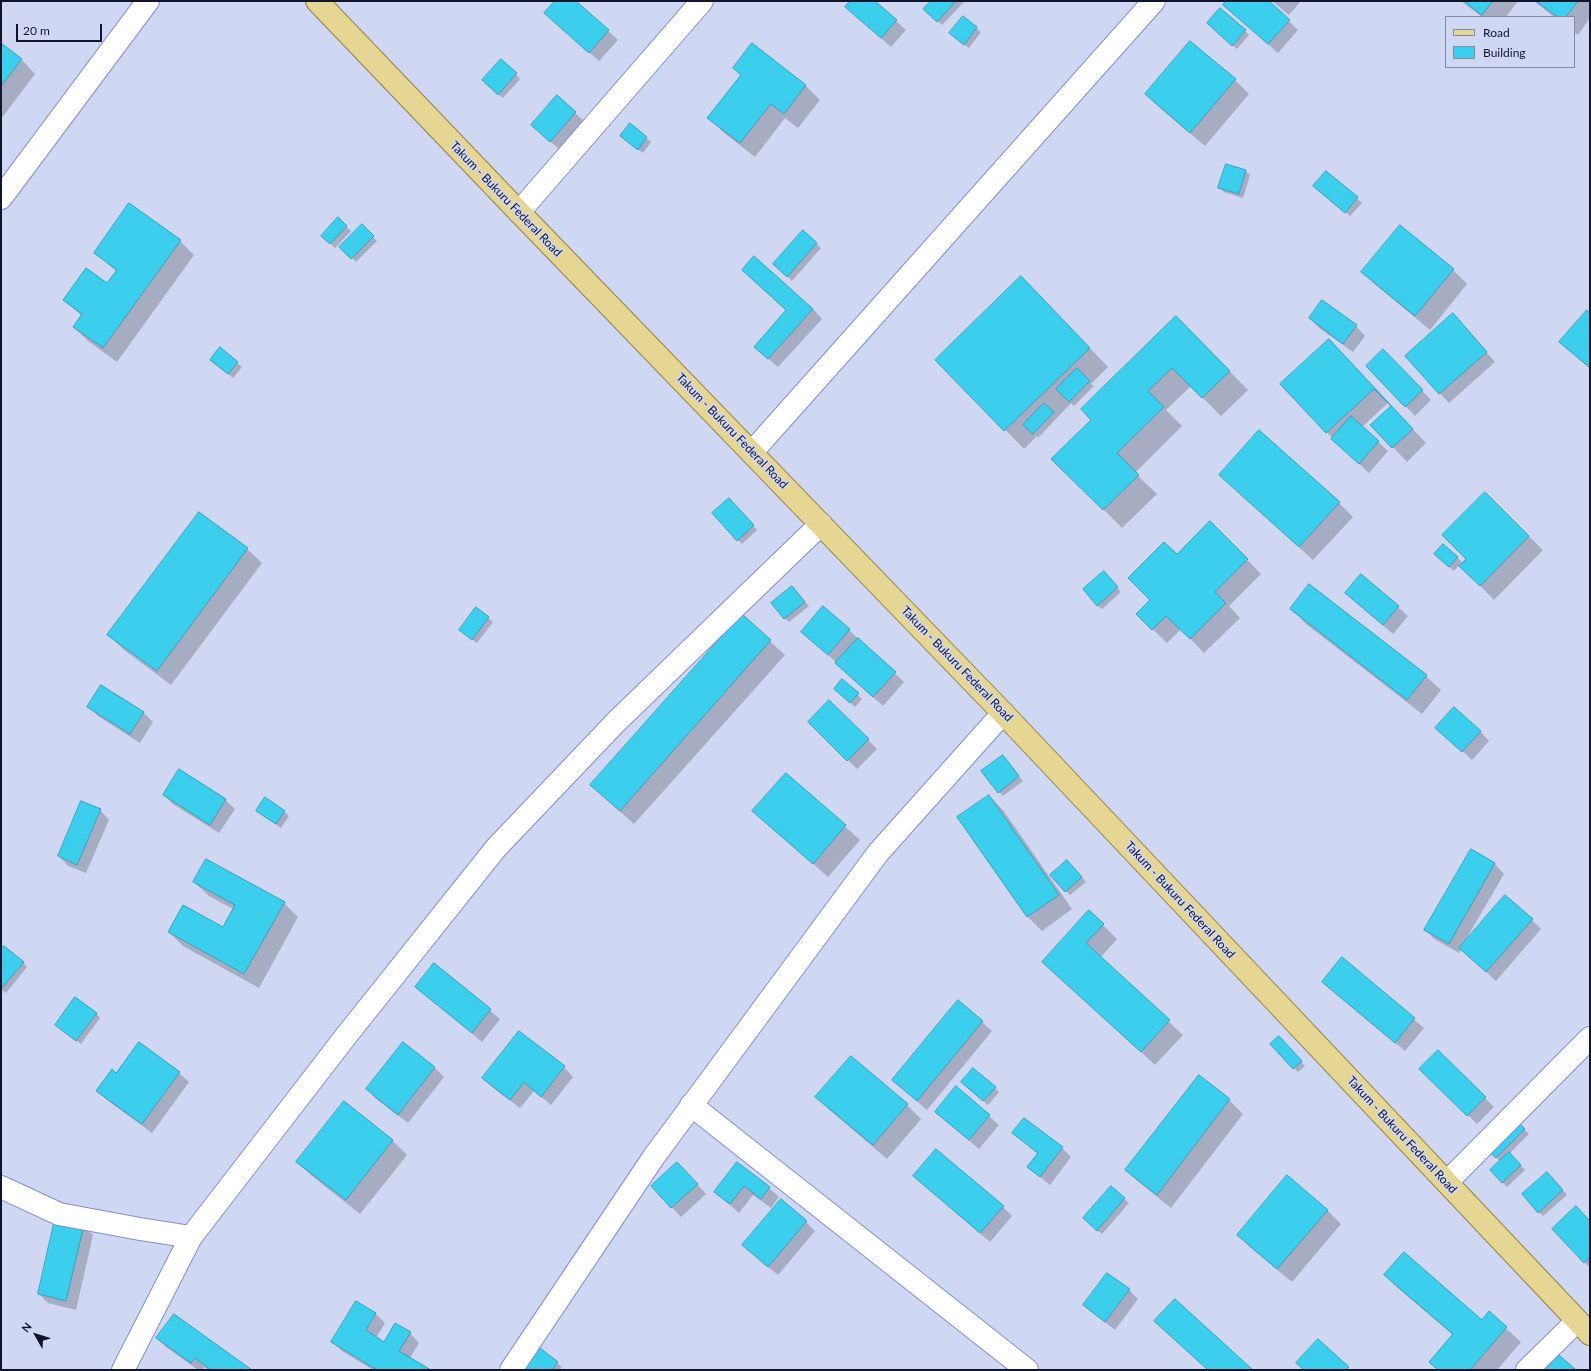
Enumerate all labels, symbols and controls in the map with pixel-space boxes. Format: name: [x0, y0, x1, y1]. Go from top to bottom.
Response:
scale bar: [18, 16, 104, 42]
legend: [1445, 16, 1575, 68]
text: 20 m: [23, 23, 50, 38]
text: Road: [1483, 25, 1510, 40]
text: Building: [1483, 45, 1526, 60]
street label: Takum - Bukuru Federal Road: [447, 138, 565, 260]
street label: Takum - Bukuru Federal Road: [673, 370, 791, 492]
street label: Takum - Bukuru Federal Road: [898, 603, 1016, 725]
street label: Takum - Bukuru Federal Road: [1122, 839, 1238, 961]
street label: Takum - Bukuru Federal Road: [1344, 1074, 1460, 1196]
north arrow: [16, 1315, 56, 1355]
text: N: [19, 1320, 34, 1335]

